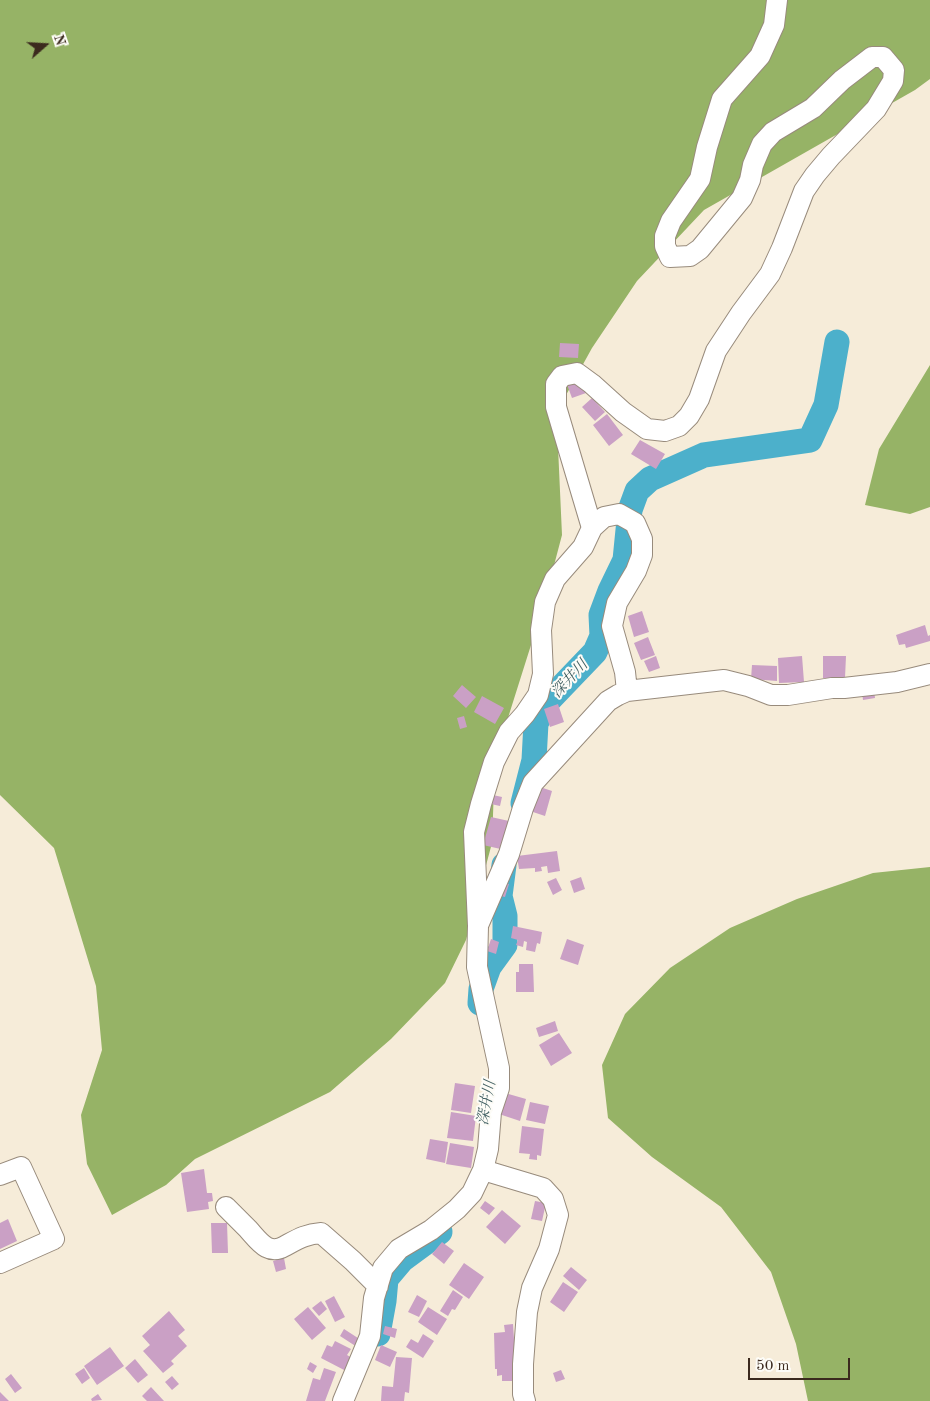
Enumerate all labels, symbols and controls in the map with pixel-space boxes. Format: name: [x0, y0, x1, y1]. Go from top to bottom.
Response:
north arrow: [20, 20, 70, 70]
text: N: [51, 33, 68, 47]
water label: 深井川: [548, 656, 592, 702]
water label: 深井川: [474, 1079, 500, 1127]
scale bar: [750, 1348, 852, 1380]
text: 50 m: [756, 1359, 790, 1374]

